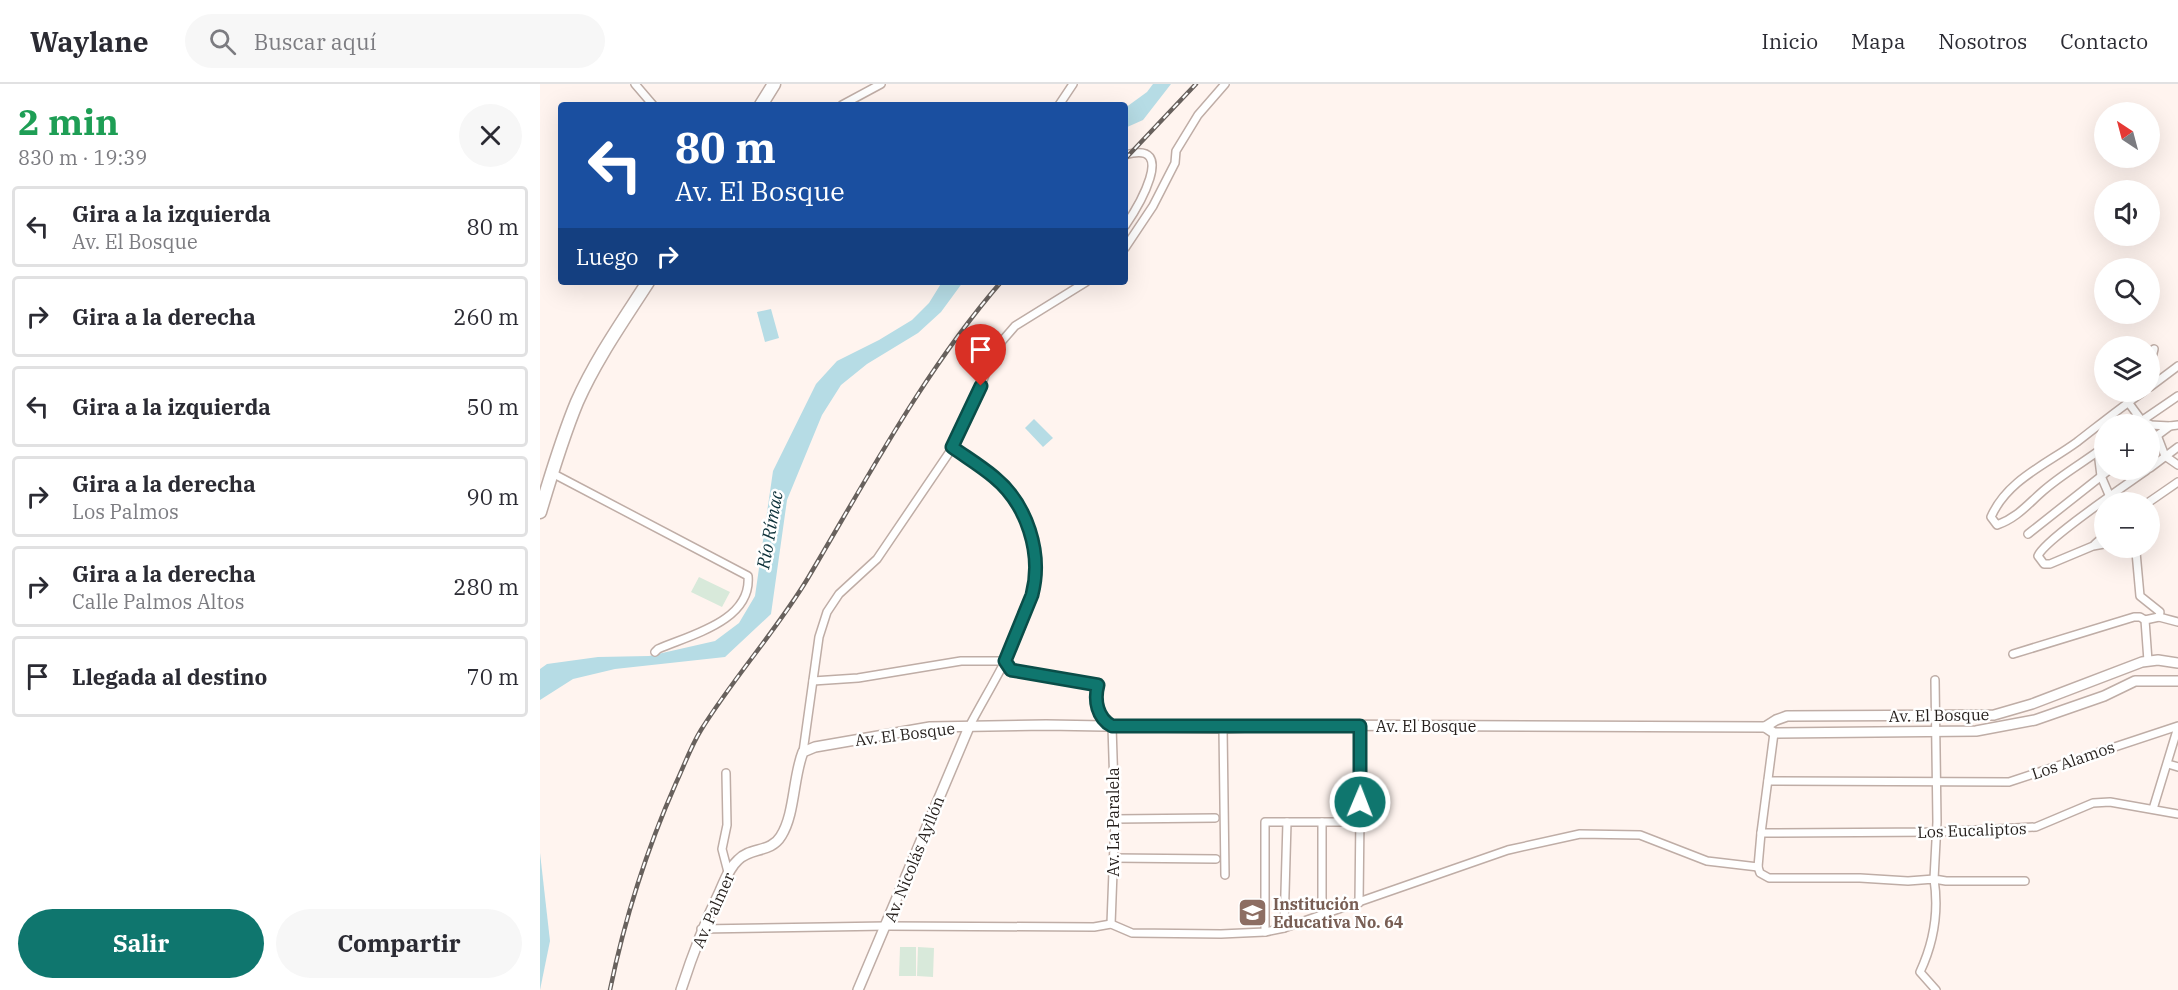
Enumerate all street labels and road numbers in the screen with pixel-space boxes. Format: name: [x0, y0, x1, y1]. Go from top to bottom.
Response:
street label: Av. El Bosque: [1889, 704, 1989, 726]
street label: Av. El Bosque: [1376, 716, 1476, 736]
street label: Av. El Bosque: [854, 718, 956, 750]
street label: Los Alamos: [2029, 736, 2117, 784]
street label: Av. La Paralela: [1103, 767, 1123, 877]
street label: Av. Nicolás Ayllón: [880, 793, 948, 925]
street label: Los Eucaliptos: [1917, 818, 2027, 842]
street label: Av. Palmer: [688, 869, 738, 951]

